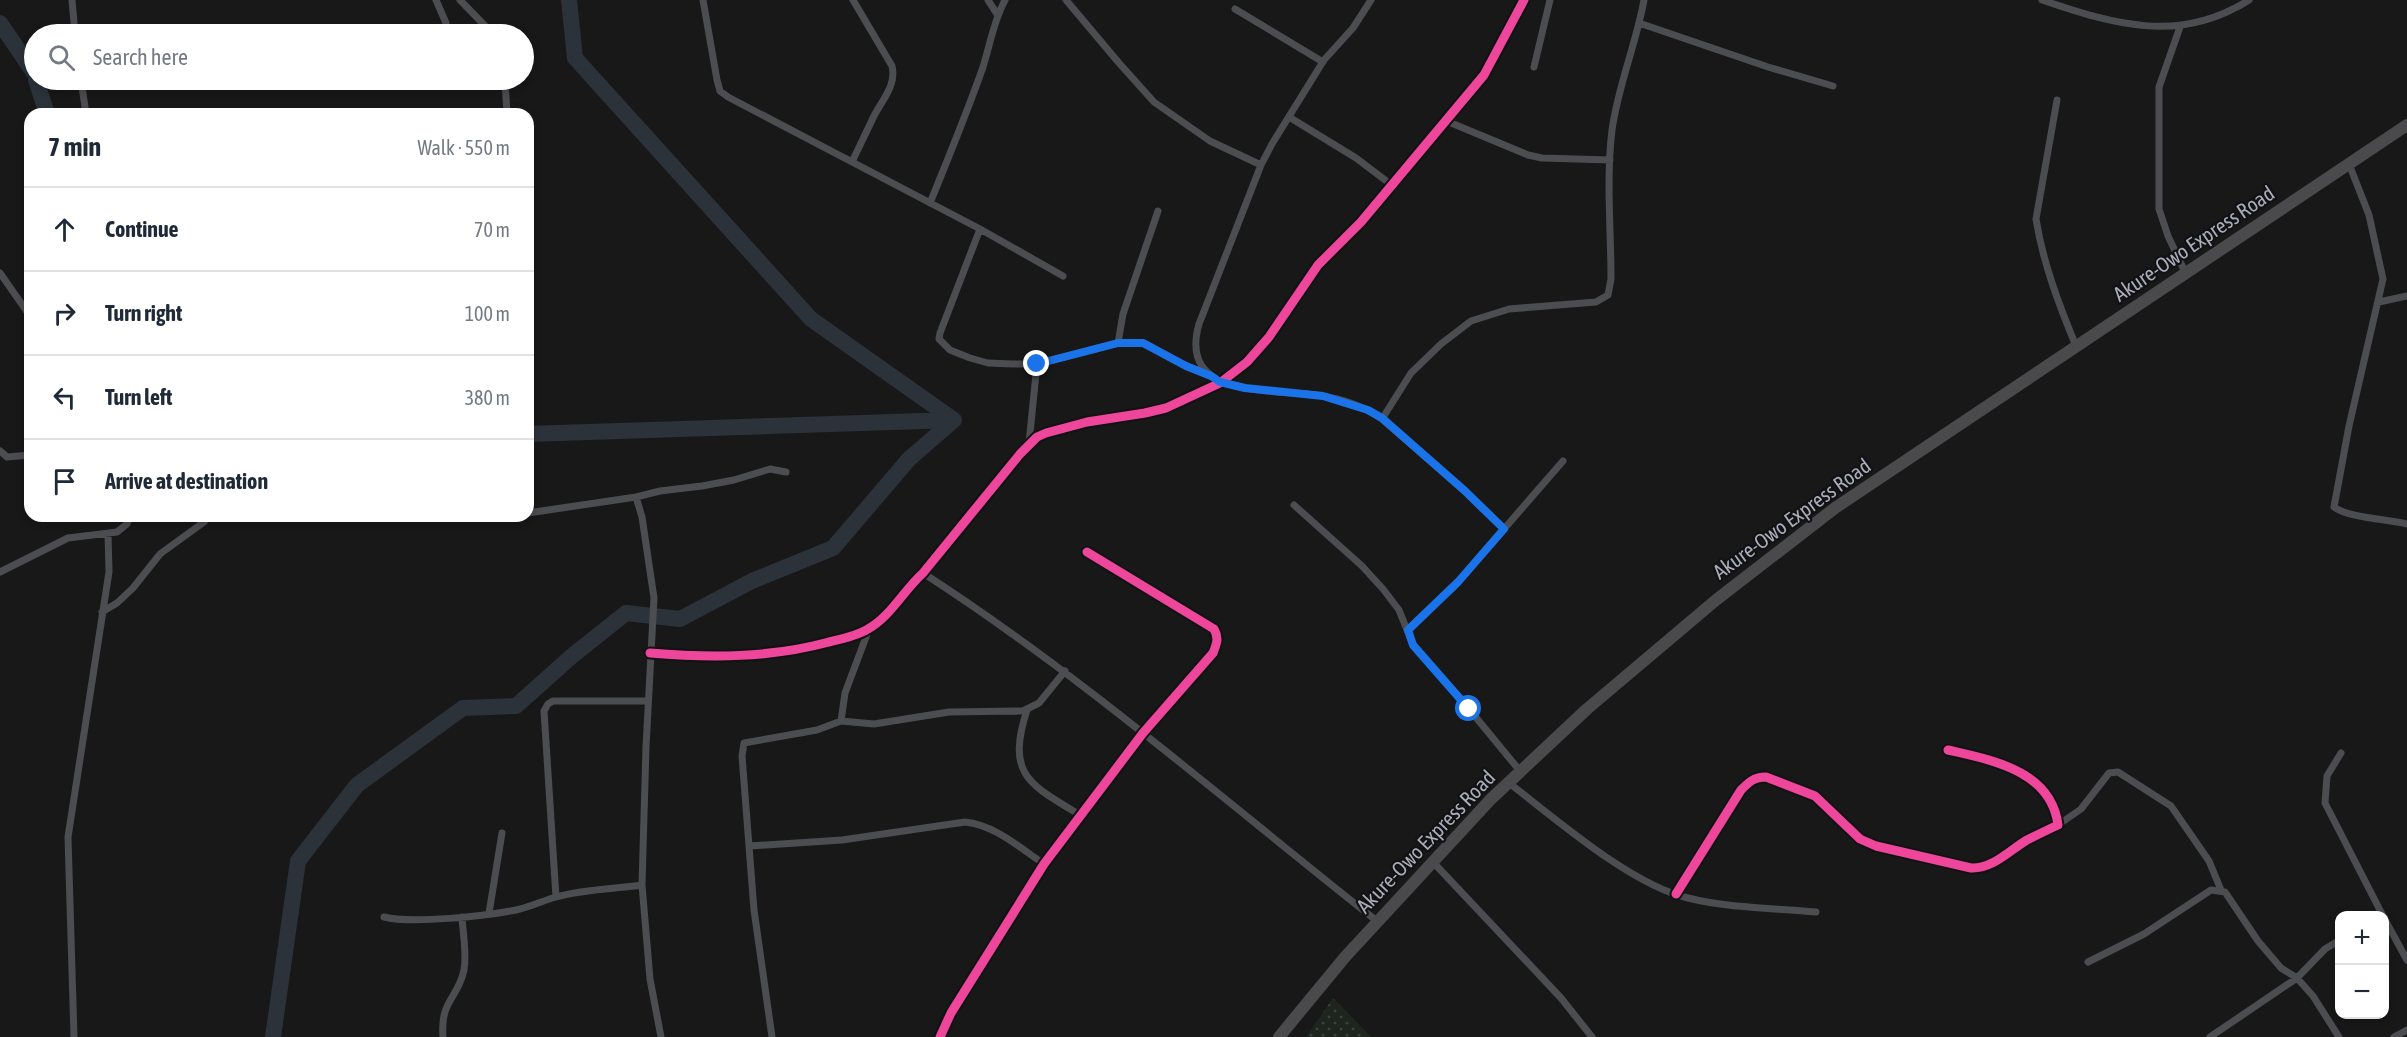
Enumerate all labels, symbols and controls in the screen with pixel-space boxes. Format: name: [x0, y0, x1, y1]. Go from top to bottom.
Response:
search box: [24, 24, 534, 90]
icon: search: [45, 41, 78, 74]
text: Search here: [93, 44, 188, 70]
text: 7 min: [48, 132, 101, 162]
text: Walk · 550 m: [418, 136, 510, 159]
street label: Akure-Owo Express Road: [2108, 180, 2278, 306]
icon: ahead: [48, 213, 81, 246]
text: Continue: [105, 216, 179, 242]
text: 70 m: [474, 218, 510, 241]
icon: right: [48, 297, 81, 330]
text: Turn right: [105, 300, 182, 326]
text: 100 m: [465, 302, 510, 325]
route end: [1023, 350, 1049, 376]
icon: left: [48, 381, 81, 414]
text: Turn left: [105, 384, 172, 410]
text: 380 m: [465, 386, 510, 409]
street label: Akure-Owo Express Road: [1708, 453, 1875, 583]
icon: arrive: [48, 465, 81, 498]
text: Arrive at destination: [105, 468, 268, 494]
route start: [1455, 695, 1481, 721]
street label: Akure-Owo Express Road: [1351, 765, 1500, 918]
map controls: [2335, 911, 2389, 1019]
button: +: [2335, 911, 2389, 965]
button: −: [2335, 965, 2389, 1019]

